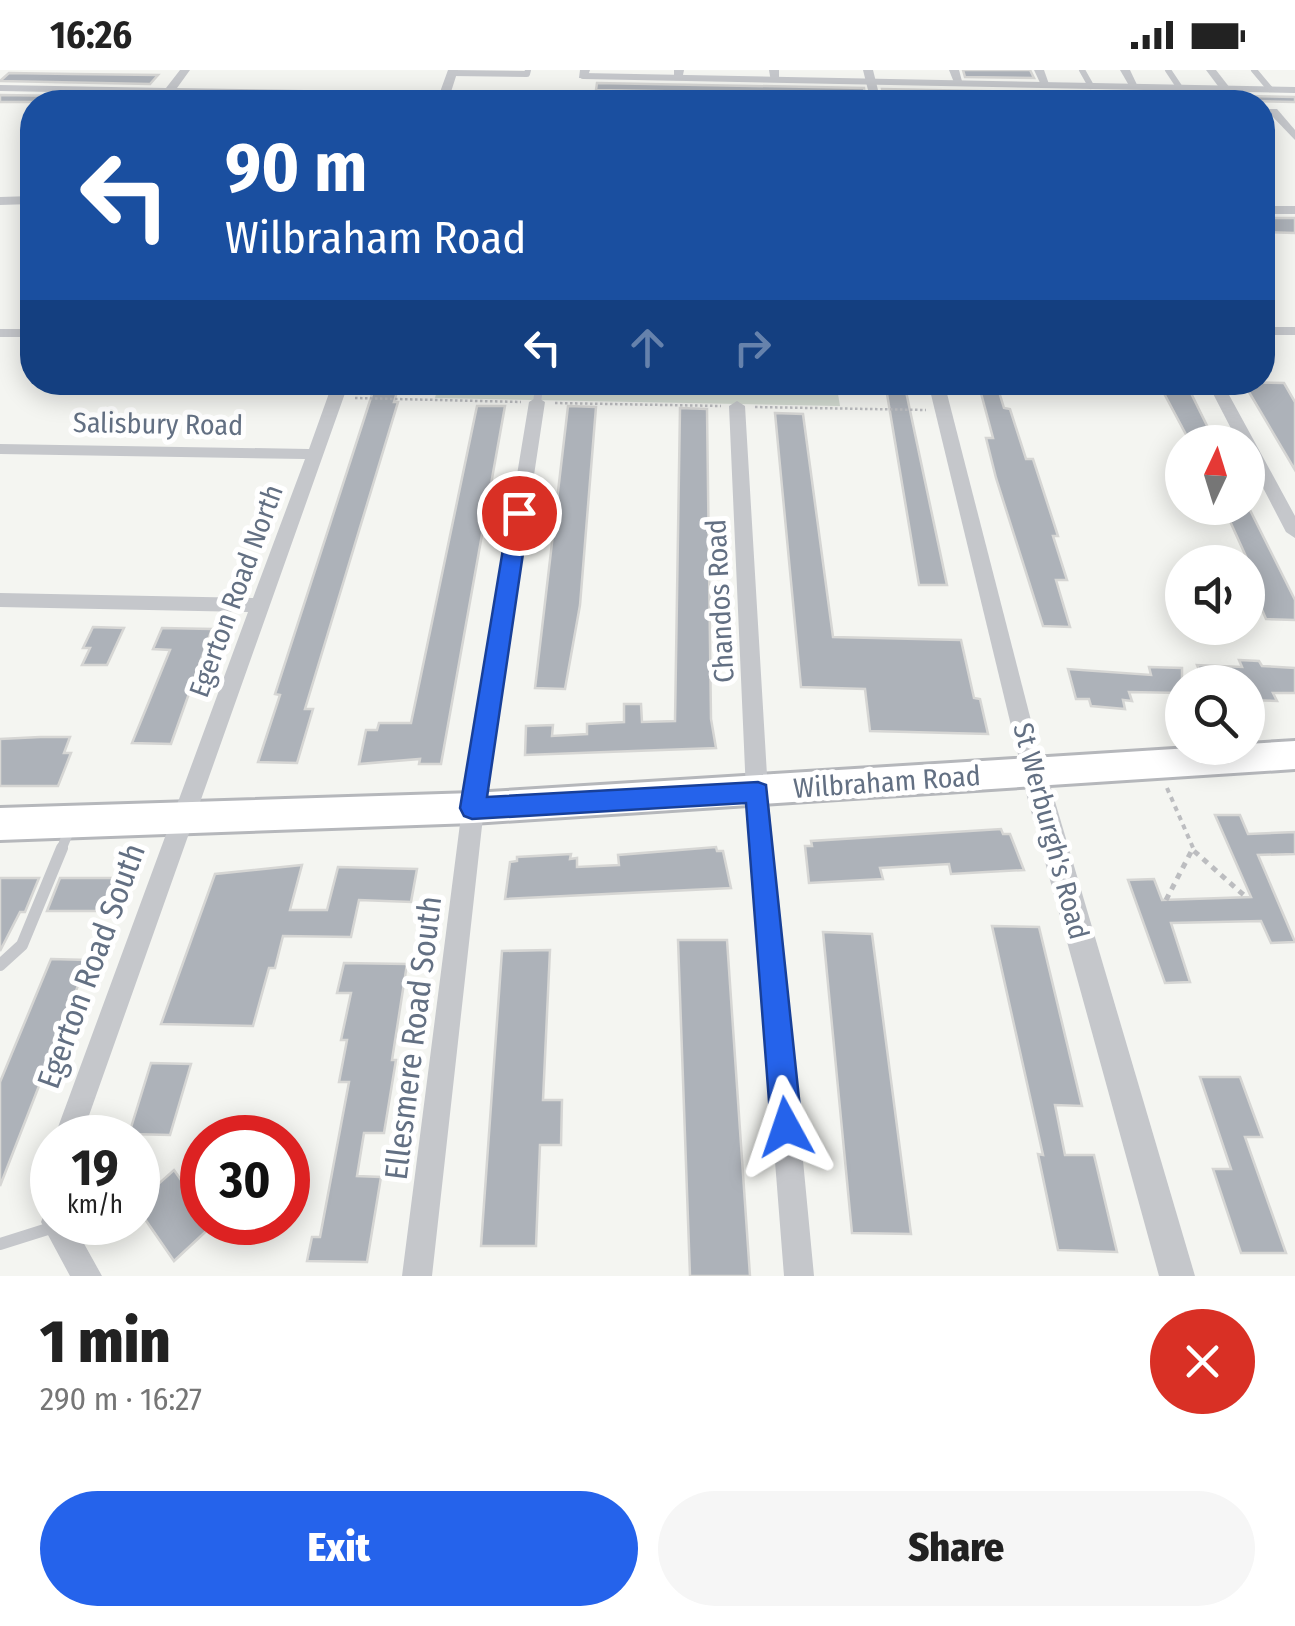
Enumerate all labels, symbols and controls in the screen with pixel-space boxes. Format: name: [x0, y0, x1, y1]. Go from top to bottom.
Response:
text: 16:26: [50, 12, 132, 58]
text: 90 m: [225, 126, 367, 210]
icon: left: [60, 130, 190, 260]
text: Wilbraham Road: [225, 211, 526, 265]
icon: left: [515, 320, 570, 375]
icon: ahead: [620, 320, 675, 375]
icon: right: [725, 320, 780, 375]
street label: Salisbury Road: [73, 406, 243, 442]
north arrow: [1165, 425, 1265, 525]
map controls: [1165, 425, 1265, 765]
pin: [477, 471, 562, 556]
street label: Egerton Road North: [182, 480, 290, 702]
icon: arrive: [492, 486, 547, 541]
street label: Chandos Road: [699, 518, 741, 684]
button: sound: [1165, 545, 1265, 645]
button: search: [1165, 665, 1265, 765]
street label: St Werburgh's Road: [1006, 719, 1096, 943]
street label: Wilbraham Road: [792, 759, 982, 805]
street label: Egerton Road South: [29, 838, 153, 1094]
street label: Ellesmere Road South: [377, 894, 449, 1182]
position arrow: [734, 1075, 838, 1179]
speed limit sign: 30: [180, 1115, 310, 1245]
text: 19: [71, 1138, 118, 1198]
text: km/h: [67, 1190, 123, 1220]
text: 1 min: [40, 1306, 171, 1378]
button: close: [1150, 1309, 1255, 1414]
text: 290 m · 16:27: [40, 1380, 202, 1418]
button: Exit: [40, 1491, 638, 1606]
button: Share: [658, 1491, 1255, 1606]

